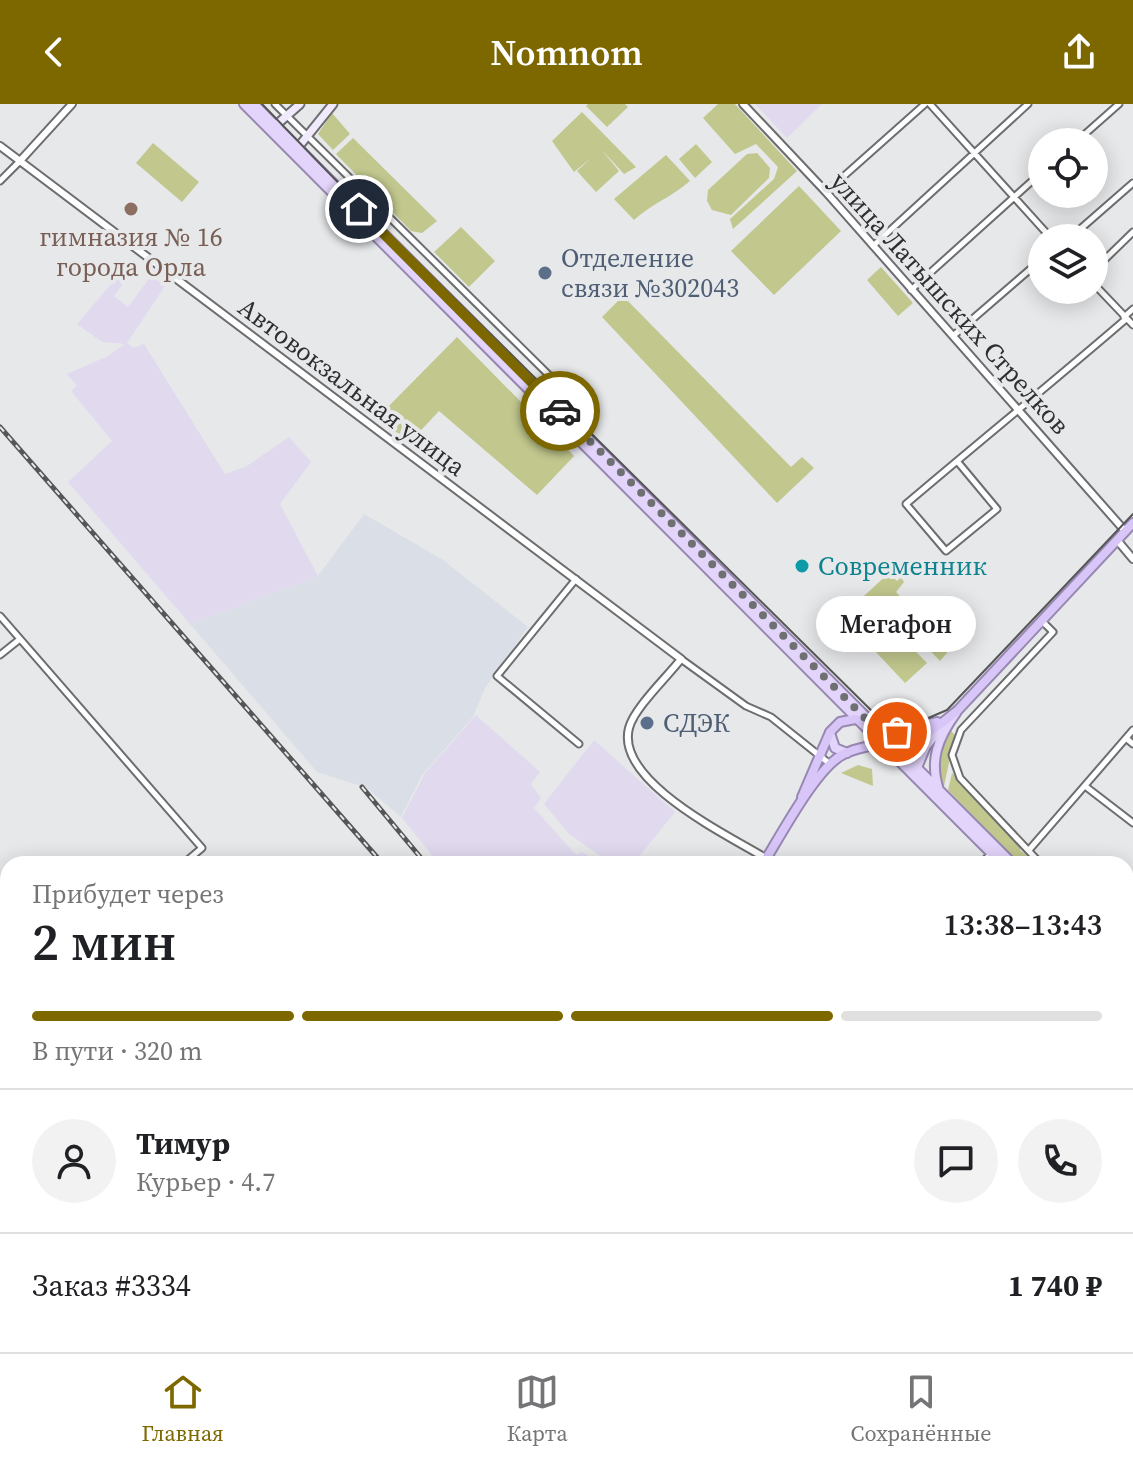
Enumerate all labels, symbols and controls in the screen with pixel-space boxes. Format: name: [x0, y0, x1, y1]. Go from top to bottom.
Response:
text: Nomnom: [490, 28, 643, 77]
icon: back: [32, 30, 76, 74]
icon: share: [1057, 30, 1101, 74]
map controls: [1028, 128, 1108, 304]
button: locate: [1028, 128, 1108, 208]
street label: улица Латышских Стрелков: [822, 164, 1078, 442]
pin: [325, 175, 393, 243]
icon: home: [337, 187, 381, 231]
marker: гимназия № 16 города Орла: [122, 200, 140, 218]
place label: гимназия № 16 города Орла: [39, 219, 223, 285]
button: layers: [1028, 224, 1108, 304]
place label: Отделение связи №302043: [561, 240, 739, 306]
marker: Отделение связи №302043: [536, 264, 554, 282]
street label: Автовокзальная улица: [231, 290, 474, 485]
courier: [520, 371, 600, 451]
icon: car: [538, 389, 582, 433]
place label: Современник: [818, 548, 988, 584]
marker: Современник: [793, 557, 811, 575]
callout: Мегафон: [817, 596, 977, 652]
text: Мегафон: [840, 606, 952, 642]
pin: [863, 698, 931, 766]
place label: СДЭК: [663, 705, 730, 741]
icon: bag: [875, 710, 919, 754]
marker: СДЭК: [638, 714, 656, 732]
text: Прибудет через: [32, 876, 224, 912]
text: 13:38–13:43: [943, 904, 1102, 945]
text: 2 мин: [32, 906, 176, 977]
text: В пути · 320 m: [32, 1033, 202, 1069]
button: person: [32, 1119, 116, 1203]
button: chat: [914, 1119, 998, 1203]
button: phone: [1018, 1119, 1102, 1203]
text: Тимур: [136, 1123, 230, 1164]
text: Курьер · 4.7: [136, 1164, 275, 1200]
text: Заказ #3334: [32, 1265, 191, 1306]
text: 1 740 ₽: [1008, 1265, 1102, 1306]
tab: Главная: [142, 1370, 224, 1448]
tab: Карта: [507, 1370, 568, 1448]
tab: Сохранённые: [851, 1370, 991, 1448]

